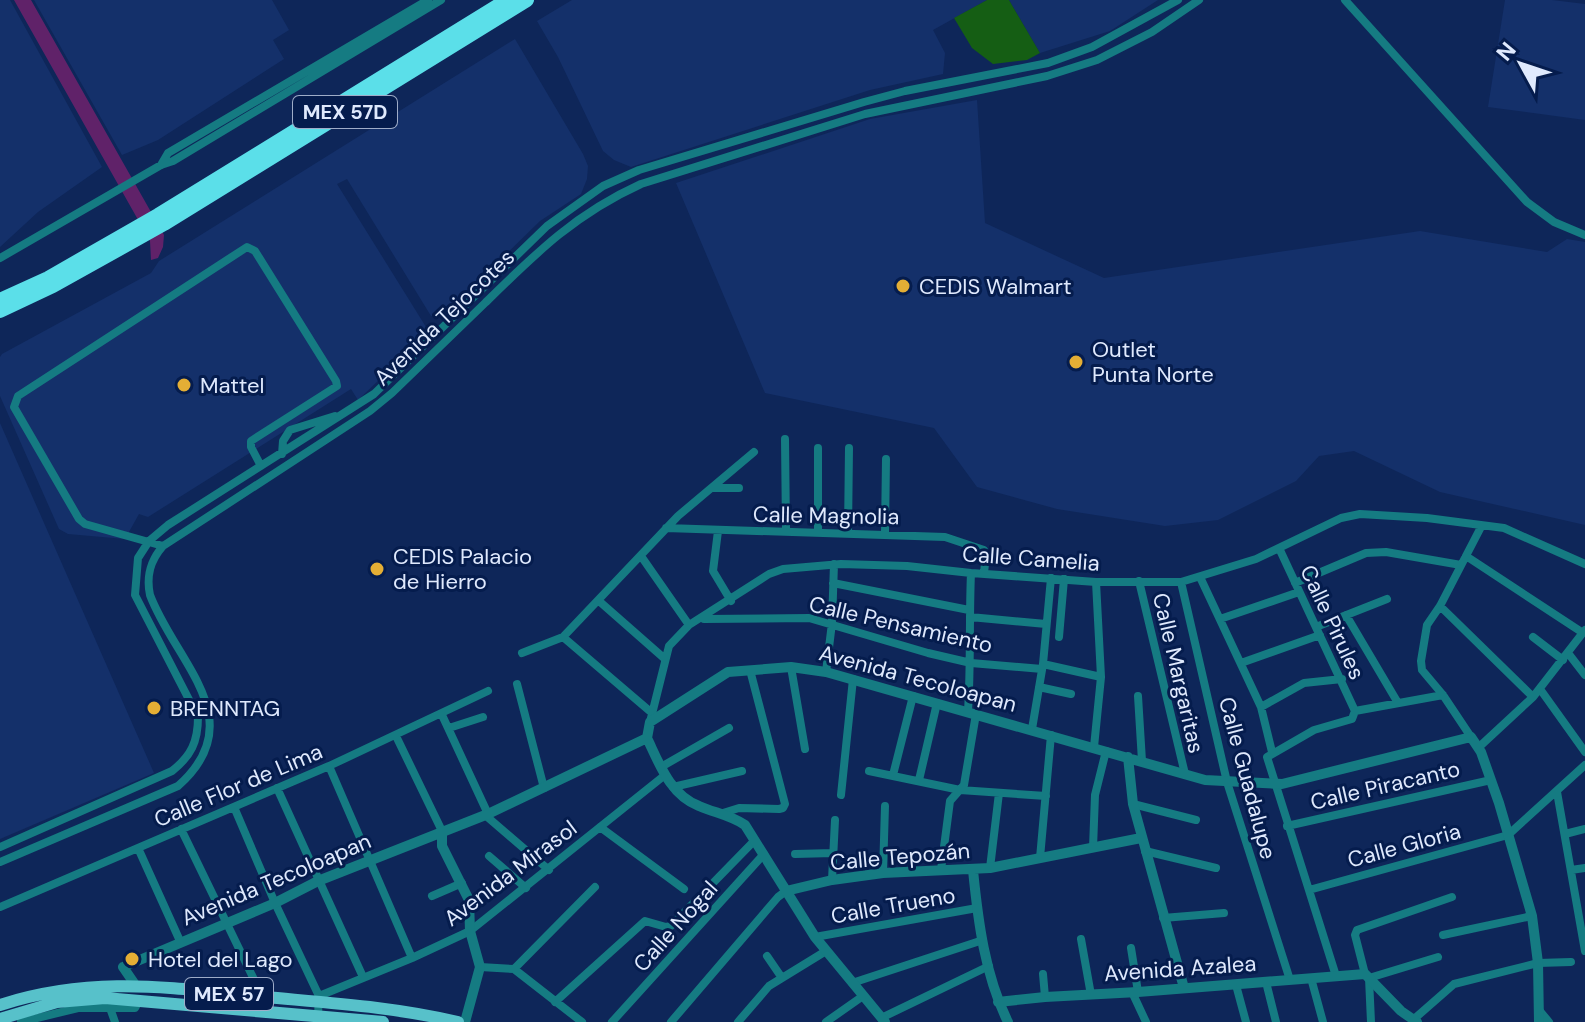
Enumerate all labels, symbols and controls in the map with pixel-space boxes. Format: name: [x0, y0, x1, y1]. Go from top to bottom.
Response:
north arrow: [1481, 24, 1561, 104]
text: N: [1490, 36, 1522, 67]
road number: MEX 57D: [293, 96, 397, 128]
street label: Avenida Tejocotes: [368, 243, 521, 392]
place label: CEDIS Walmart: [919, 272, 1072, 301]
marker: CEDIS Walmart: [894, 277, 912, 295]
place label: Outlet Punta Norte: [1092, 335, 1214, 389]
marker: Outlet Punta Norte: [1067, 353, 1085, 371]
place label: Mattel: [200, 371, 265, 400]
marker: Mattel: [175, 376, 193, 394]
street label: Calle Magnolia: [753, 500, 899, 531]
street label: Calle Camelia: [961, 539, 1101, 578]
place label: CEDIS Palacio de Hierro: [393, 542, 532, 596]
marker: CEDIS Palacio de Hierro: [368, 560, 386, 578]
street label: Calle Pirules: [1293, 560, 1372, 684]
street label: Calle Pensamiento: [806, 589, 996, 660]
street label: Calle Margaritas: [1146, 590, 1211, 756]
street label: Avenida Tecoloapan: [816, 638, 1020, 719]
place label: BRENNTAG: [170, 694, 280, 723]
street label: Calle Guadalupe: [1212, 694, 1283, 862]
marker: BRENNTAG: [145, 699, 163, 717]
street label: Calle Flor de Lima: [150, 737, 327, 834]
street label: Calle Piracanto: [1308, 754, 1463, 817]
street label: Avenida Mirasol: [438, 814, 583, 933]
street label: Calle Gloria: [1344, 816, 1464, 874]
street label: Avenida Tecoloapan: [177, 826, 375, 933]
street label: Calle Tepozán: [829, 836, 971, 877]
street label: Calle Nogal: [627, 875, 724, 978]
street label: Calle Trueno: [829, 880, 958, 931]
place label: Hotel del Lago: [148, 945, 293, 974]
street label: Avenida Azalea: [1103, 949, 1257, 988]
marker: Hotel del Lago: [123, 950, 141, 968]
road number: MEX 57: [185, 978, 273, 1010]

